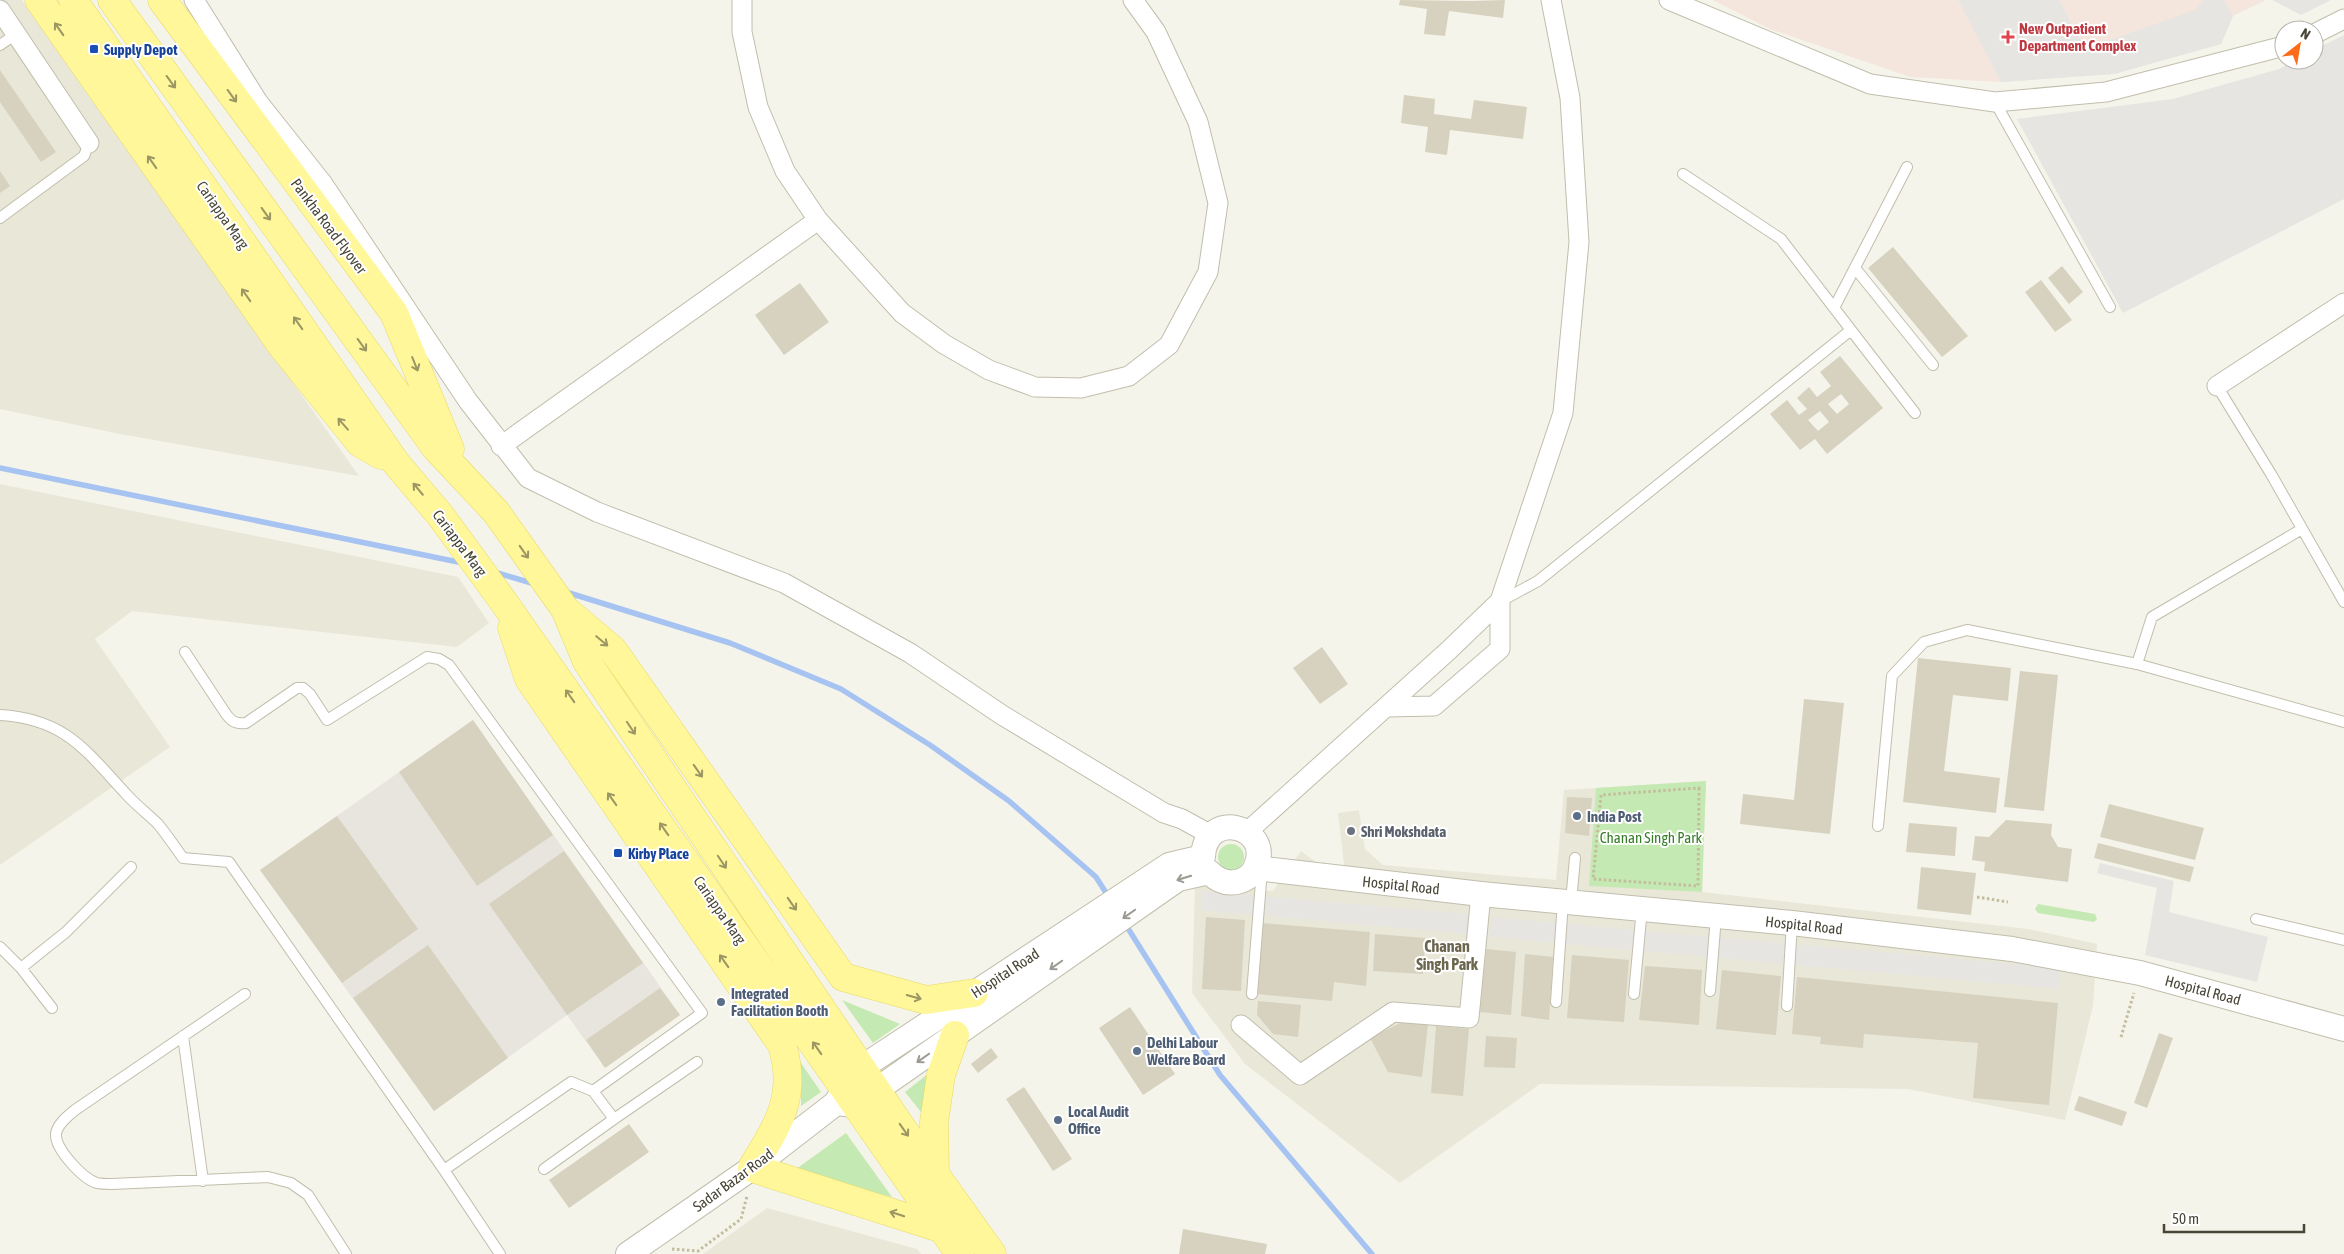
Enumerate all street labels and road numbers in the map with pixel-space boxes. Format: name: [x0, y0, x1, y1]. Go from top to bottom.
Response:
street label: Pankha Road Flyover: [288, 175, 371, 277]
street label: Cariappa Marg: [193, 178, 253, 253]
street label: Cariappa Marg: [429, 506, 491, 580]
street label: Hospital Road: [1362, 872, 1440, 898]
street label: Cariappa Marg: [690, 873, 750, 948]
street label: Hospital Road: [1765, 912, 1843, 938]
street label: Hospital Road: [968, 945, 1042, 1001]
street label: Hospital Road: [2163, 972, 2243, 1008]
street label: Sadar Bazar Road: [689, 1145, 777, 1215]

